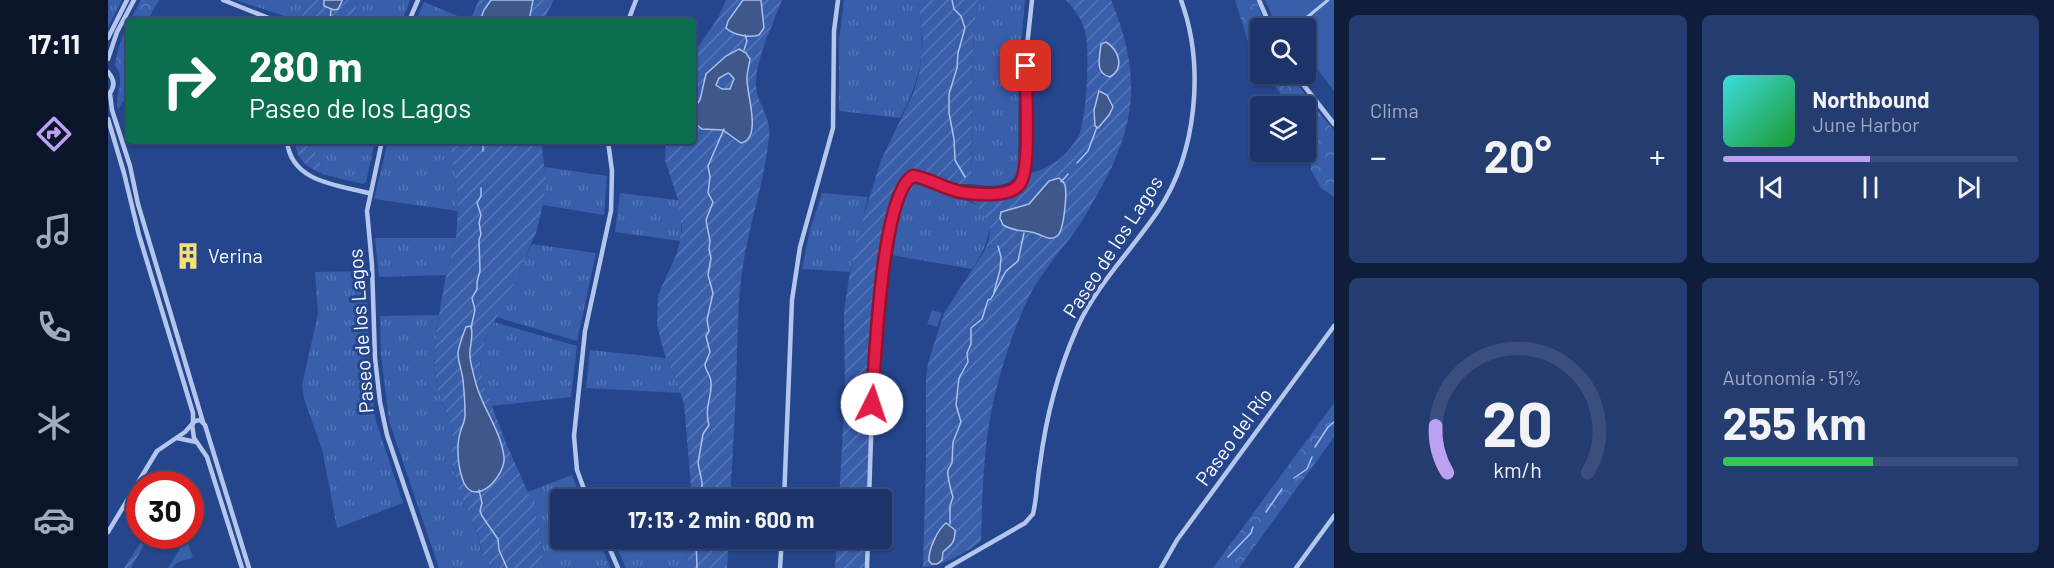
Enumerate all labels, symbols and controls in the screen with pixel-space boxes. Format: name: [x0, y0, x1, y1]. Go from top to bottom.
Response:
map controls: [1250, 18, 1316, 162]
button: search: [1250, 18, 1316, 84]
text: 17:11: [28, 27, 80, 59]
text: 280 m: [249, 40, 363, 90]
pin: [1000, 40, 1051, 91]
icon: right: [150, 42, 228, 120]
icon: arrive: [1009, 49, 1042, 82]
text: Northbound: [1813, 86, 1929, 112]
text: Paseo de los Lagos: [249, 91, 471, 123]
button: layers: [1250, 96, 1316, 162]
text: Clima: [1370, 98, 1419, 122]
text: June Harbor: [1813, 112, 1920, 136]
icon: directions: [33, 113, 75, 155]
text: 20°: [1484, 128, 1552, 182]
text: −: [1370, 136, 1387, 176]
text: +: [1649, 136, 1666, 176]
street label: Paseo de los Lagos: [1057, 171, 1167, 322]
icon: previous: [1755, 171, 1788, 204]
icon: pause: [1854, 171, 1887, 204]
icon: next: [1952, 171, 1985, 204]
icon: music: [33, 210, 75, 252]
building icon: Verina: [173, 241, 203, 271]
place label: Verina: [208, 243, 263, 267]
street label: Paseo de los Lagos: [342, 248, 378, 414]
icon: phone: [33, 306, 75, 348]
text: Autonomía · 51%: [1723, 365, 1862, 389]
position arrow: [840, 372, 904, 436]
street label: Paseo del Río: [1190, 383, 1277, 490]
text: 20: [1482, 385, 1553, 459]
text: 255 km: [1723, 395, 1867, 449]
icon: climate: [33, 402, 75, 444]
text: km/h: [1493, 457, 1542, 482]
speed limit sign: 30: [126, 471, 204, 549]
icon: car: [33, 499, 75, 541]
text: 17:13 · 2 min · 600 m: [628, 506, 814, 532]

